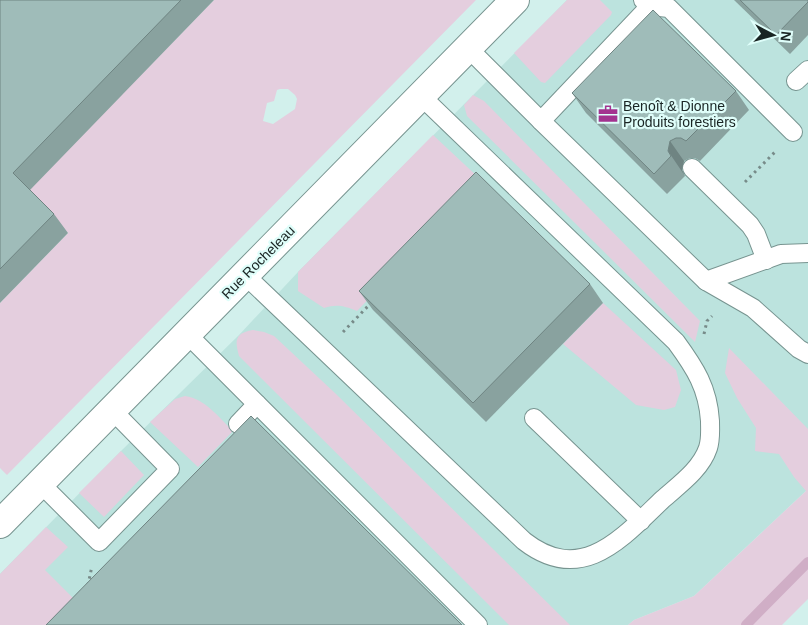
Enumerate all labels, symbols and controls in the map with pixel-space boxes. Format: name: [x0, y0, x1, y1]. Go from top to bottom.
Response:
north arrow: [748, 10, 798, 60]
text: N: [777, 30, 794, 42]
place label: Benoît & Dionne Produits forestiers: [623, 98, 736, 130]
office icon: Benoît & Dionne Produits forestiers: [597, 103, 619, 125]
street label: Rue Rocheleau: [218, 222, 298, 302]

